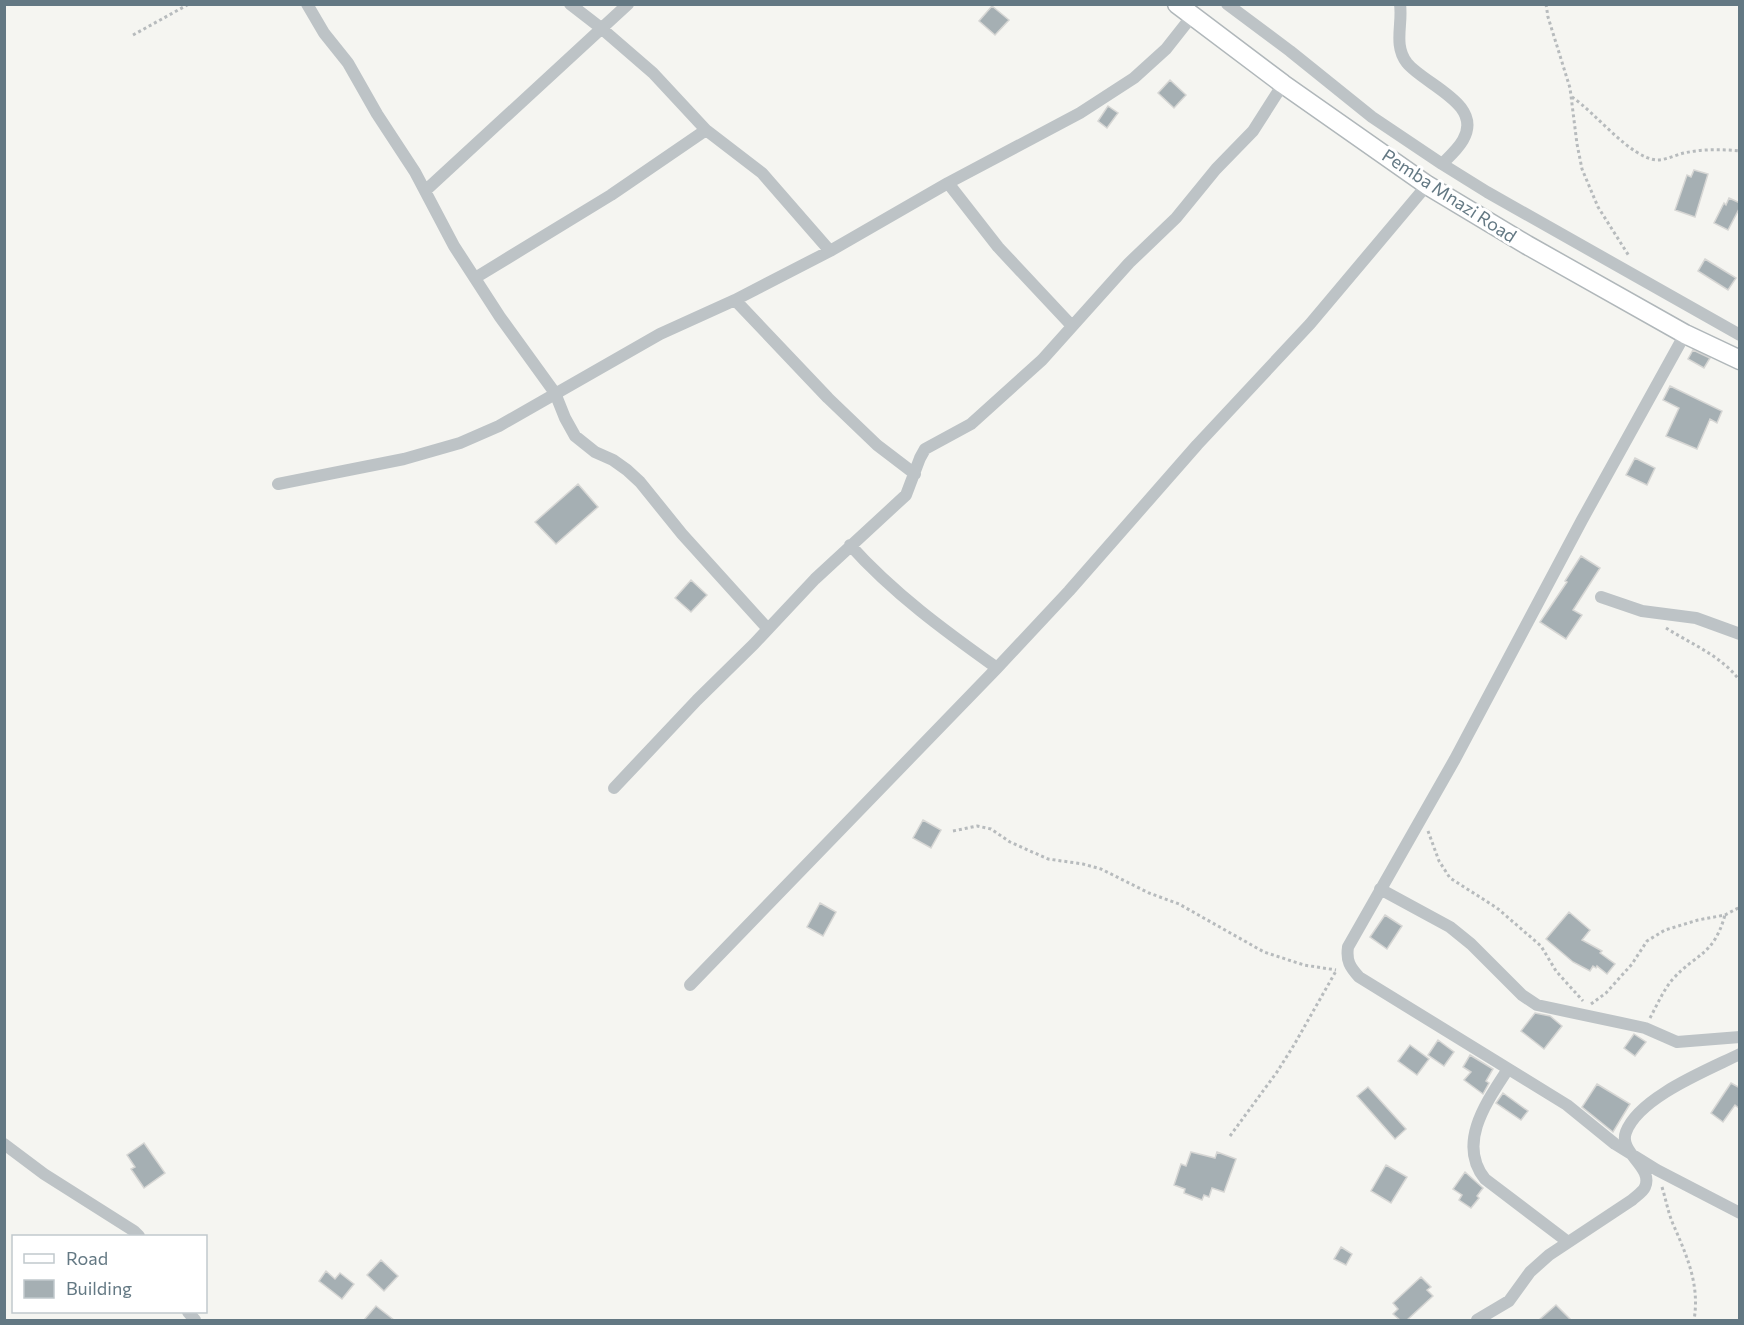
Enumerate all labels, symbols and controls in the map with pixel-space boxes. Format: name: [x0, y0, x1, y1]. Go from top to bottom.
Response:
street label: Pemba Mnazi Road: [1378, 144, 1521, 247]
legend: [12, 1235, 207, 1313]
text: Road: [66, 1247, 108, 1269]
text: Building: [66, 1277, 132, 1299]

